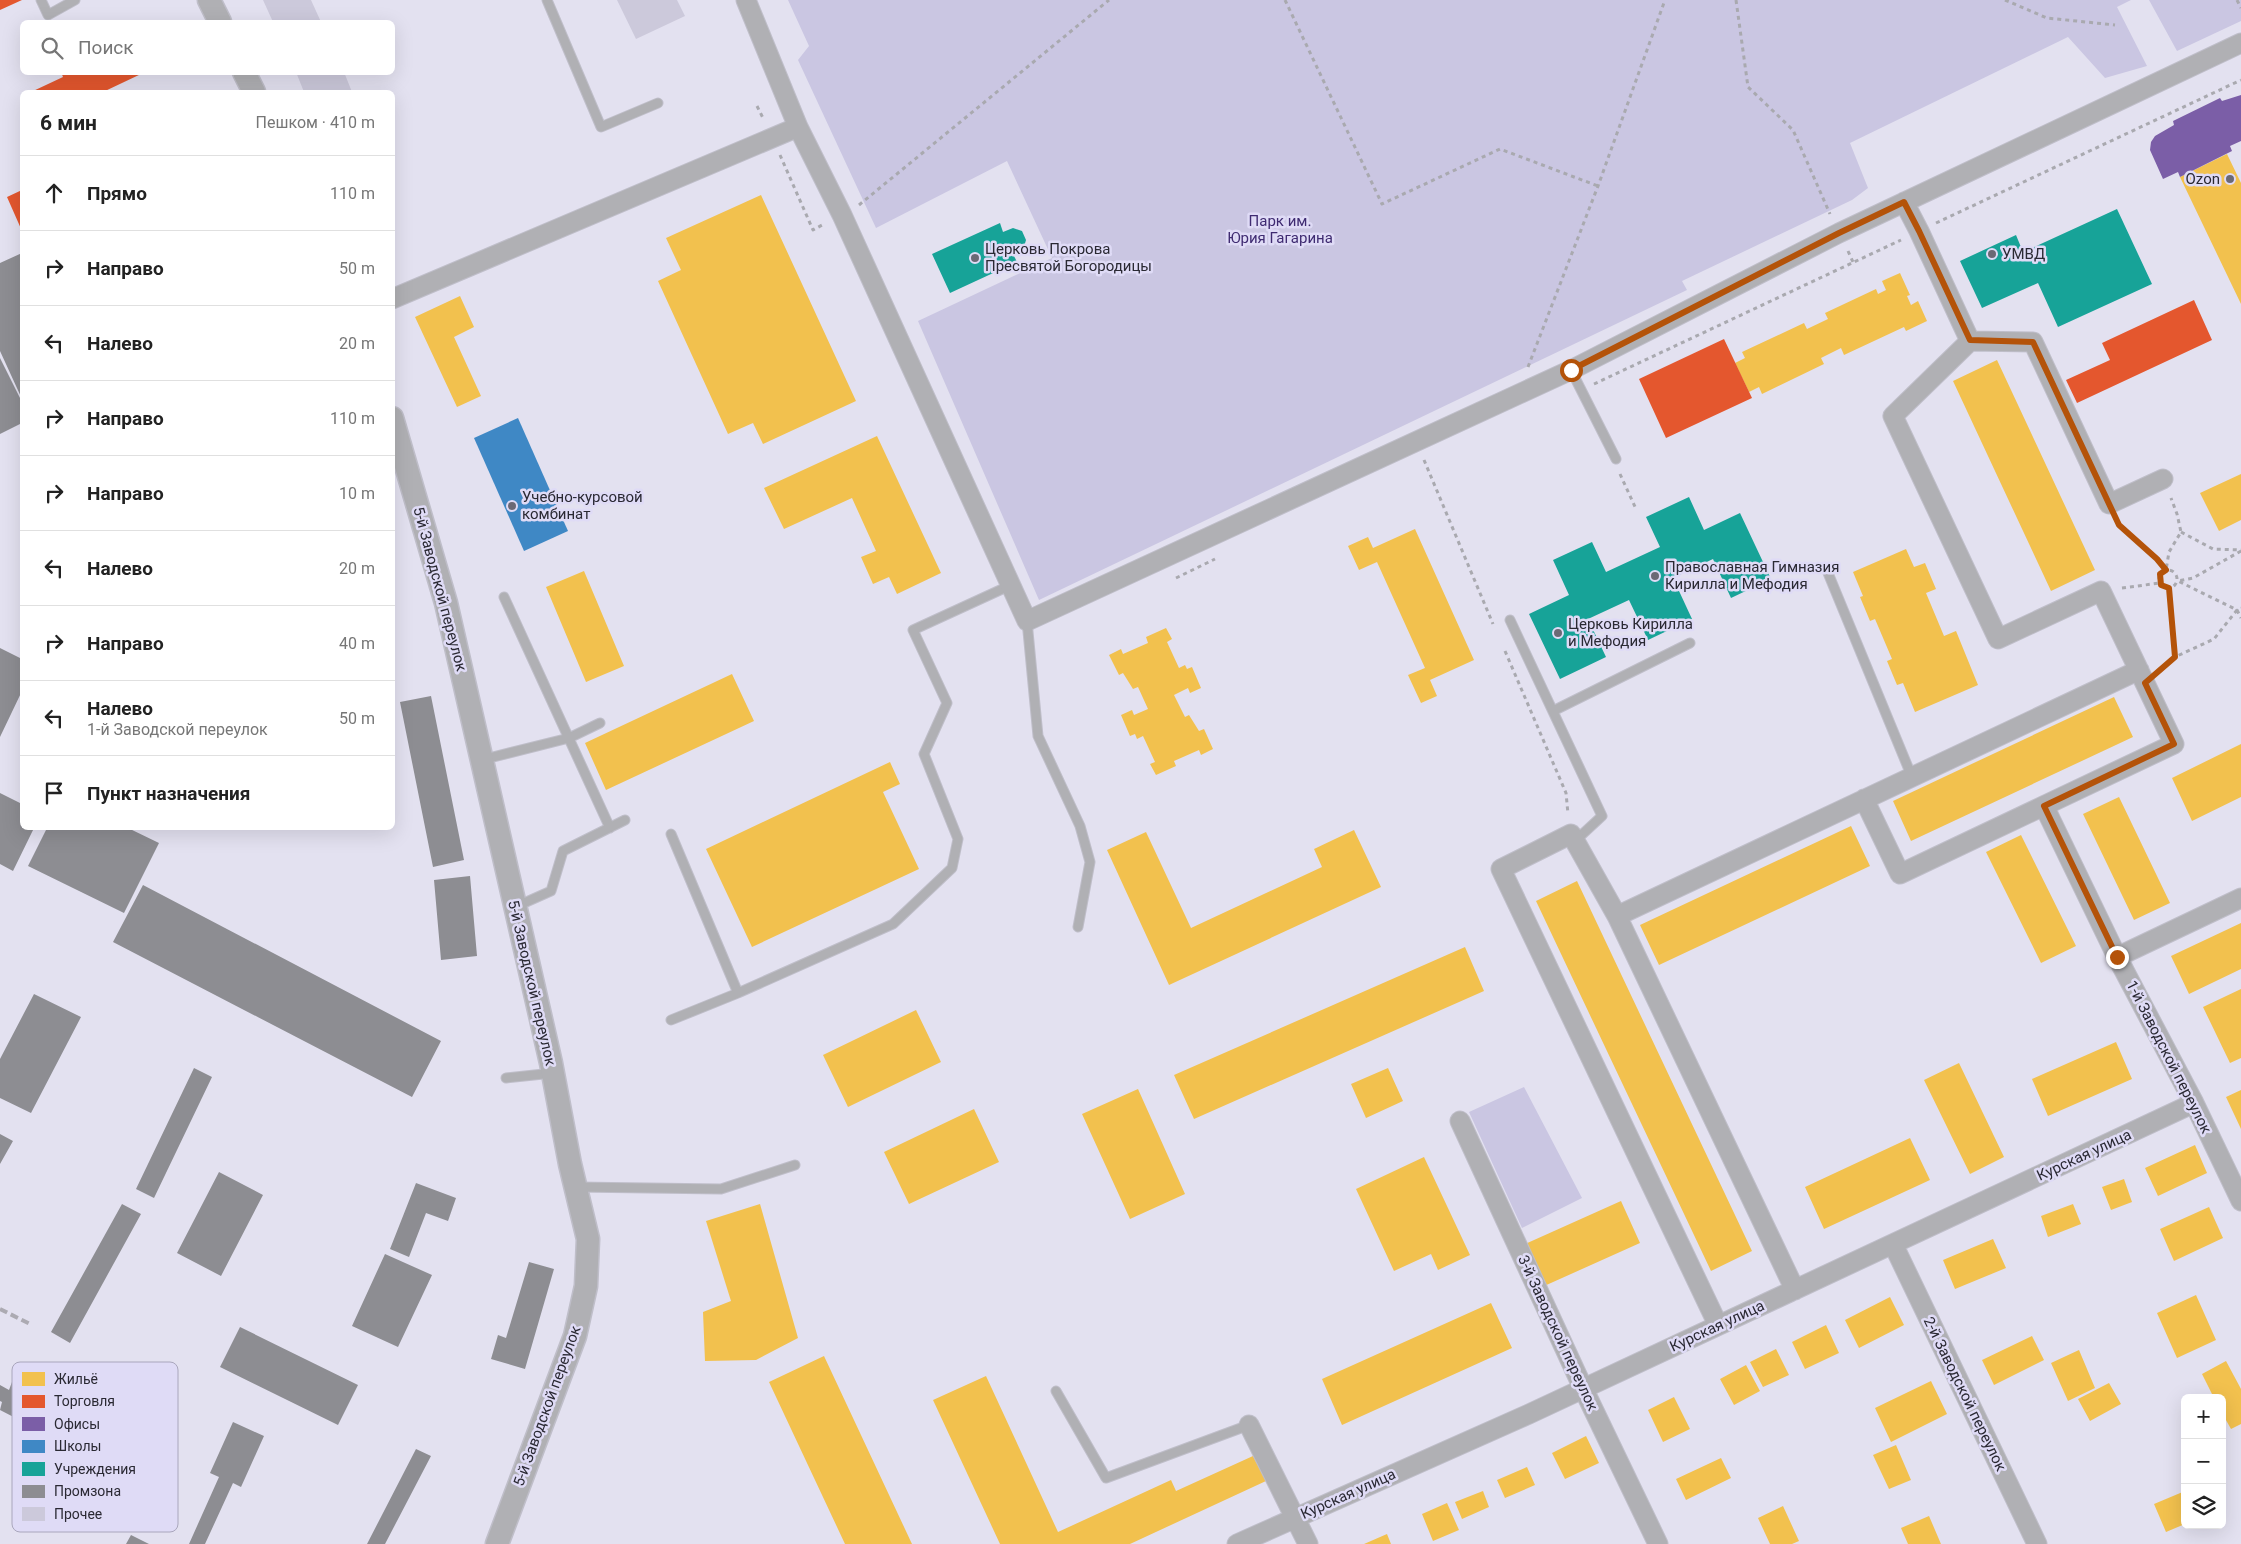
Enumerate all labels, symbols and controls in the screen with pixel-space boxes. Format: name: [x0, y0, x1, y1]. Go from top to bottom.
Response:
search box: [20, 20, 395, 75]
icon: search: [38, 34, 66, 62]
text: Поиск: [78, 36, 134, 59]
text: 6 мин: [40, 111, 97, 135]
text: Пешком · 410 m: [256, 113, 375, 132]
place label: Ozon: [2186, 170, 2220, 188]
marker: Ozon: [2224, 173, 2236, 185]
icon: ahead: [40, 179, 68, 207]
text: Прямо: [87, 182, 147, 205]
text: 110 m: [330, 184, 375, 203]
park label: Парк им. Юрия Гагарина: [1227, 212, 1333, 247]
place label: Церковь Покрова Пресвятой Богородицы: [985, 240, 1152, 275]
place label: УМВД: [2002, 245, 2045, 263]
marker: УМВД: [1986, 248, 1998, 260]
marker: Церковь Покрова Пресвятой Богородицы: [969, 252, 981, 264]
icon: right: [40, 254, 68, 282]
text: Направо: [87, 257, 164, 280]
text: 50 m: [339, 259, 375, 278]
icon: left: [40, 329, 68, 357]
text: Налево: [87, 332, 153, 355]
text: 20 m: [339, 334, 375, 353]
route start: [1560, 359, 1583, 382]
icon: right: [40, 404, 68, 432]
text: Направо: [87, 407, 164, 430]
text: 110 m: [330, 409, 375, 428]
icon: right: [40, 479, 68, 507]
text: Направо: [87, 482, 164, 505]
text: 10 m: [339, 484, 375, 503]
place label: Учебно-курсовой комбинат: [522, 488, 643, 523]
marker: Учебно-курсовой комбинат: [506, 500, 518, 512]
street label: 5-й Заводской переулок: [409, 505, 471, 673]
icon: left: [40, 554, 68, 582]
text: Налево: [87, 557, 153, 580]
place label: Православная Гимназия Кирилла и Мефодия: [1665, 558, 1839, 593]
text: 20 m: [339, 559, 375, 578]
marker: Православная Гимназия Кирилла и Мефодия: [1649, 570, 1661, 582]
place label: Церковь Кирилла и Мефодия: [1568, 615, 1693, 650]
marker: Церковь Кирилла и Мефодия: [1552, 627, 1564, 639]
icon: right: [40, 629, 68, 657]
text: Направо: [87, 632, 164, 655]
text: 40 m: [339, 634, 375, 653]
text: Налево: [87, 697, 153, 720]
icon: left: [40, 704, 68, 732]
text: 50 m: [339, 709, 375, 728]
text: 1-й Заводской переулок: [87, 720, 268, 739]
icon: arrive: [40, 779, 68, 807]
text: Пункт назначения: [87, 782, 250, 805]
street label: 5-й Заводской переулок: [504, 898, 560, 1068]
route end: [2106, 946, 2129, 969]
street label: 1-й Заводской переулок: [2123, 977, 2215, 1137]
street label: Курская улица: [2034, 1125, 2134, 1185]
street label: 3-й Заводской переулок: [1514, 1252, 1602, 1414]
street label: Курская улица: [1667, 1296, 1767, 1356]
street label: 2-й Заводской переулок: [1920, 1314, 2010, 1474]
street label: 5-й Заводской переулок: [510, 1323, 584, 1489]
legend: [12, 1362, 178, 1532]
text: Жильё: [54, 1371, 98, 1387]
text: Торговля: [54, 1393, 115, 1409]
map controls: [2181, 1394, 2226, 1529]
button: +: [2181, 1394, 2226, 1439]
text: Офисы: [54, 1416, 100, 1432]
text: Школы: [54, 1438, 101, 1454]
button: −: [2181, 1439, 2226, 1484]
text: Учреждения: [54, 1461, 136, 1477]
street label: Курская улица: [1298, 1465, 1398, 1523]
text: Промзона: [54, 1483, 121, 1499]
button: layers: [2181, 1484, 2226, 1529]
text: Прочее: [54, 1506, 102, 1522]

